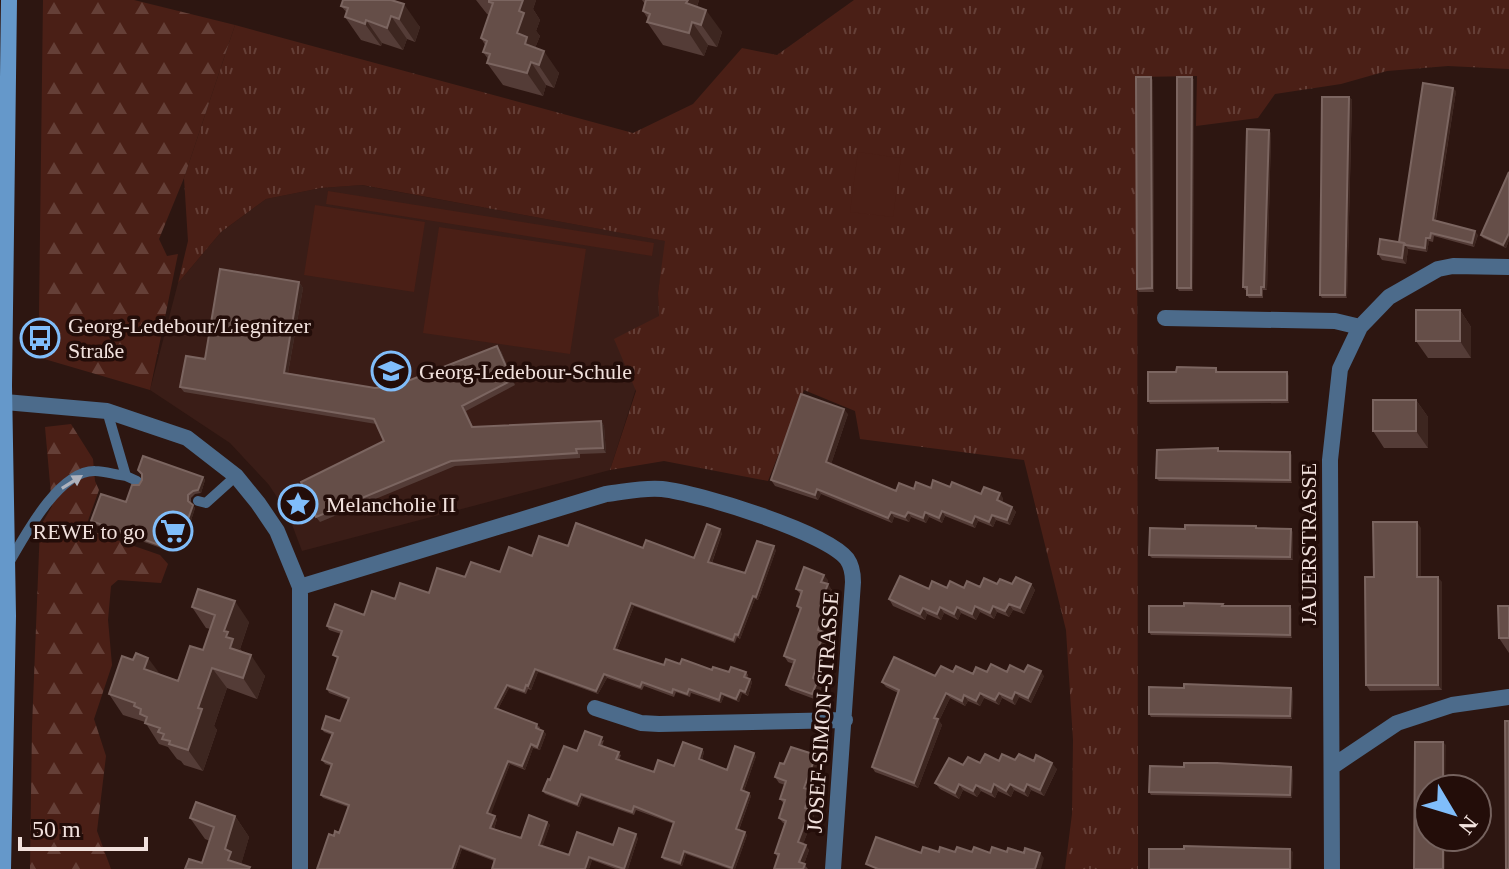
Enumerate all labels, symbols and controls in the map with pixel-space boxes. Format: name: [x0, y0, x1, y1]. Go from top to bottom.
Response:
place label: Georg-Ledebour/Liegnitzer Straße: [68, 313, 311, 363]
bus stop icon: Georg-Ledebour/Liegnitzer Straße: [19, 317, 61, 359]
school or university icon: Georg-Ledebour-Schule: [370, 350, 412, 392]
place label: Georg-Ledebour-Schule: [419, 359, 632, 384]
street label: JAUERSTRASSE: [1296, 463, 1321, 625]
one-way arrow: [62, 474, 83, 489]
place icon: Melancholie II: [277, 483, 319, 525]
place label: Melancholie II: [326, 492, 456, 517]
supermarket icon: REWE to go: [152, 510, 194, 552]
place label: REWE to go: [33, 519, 145, 544]
street label: JOSEF-SIMON-STRASSE: [802, 590, 843, 834]
north arrow: [1413, 773, 1493, 853]
scale bar: [20, 801, 146, 851]
text: N: [1454, 811, 1483, 839]
text: 50 m: [32, 816, 81, 842]

